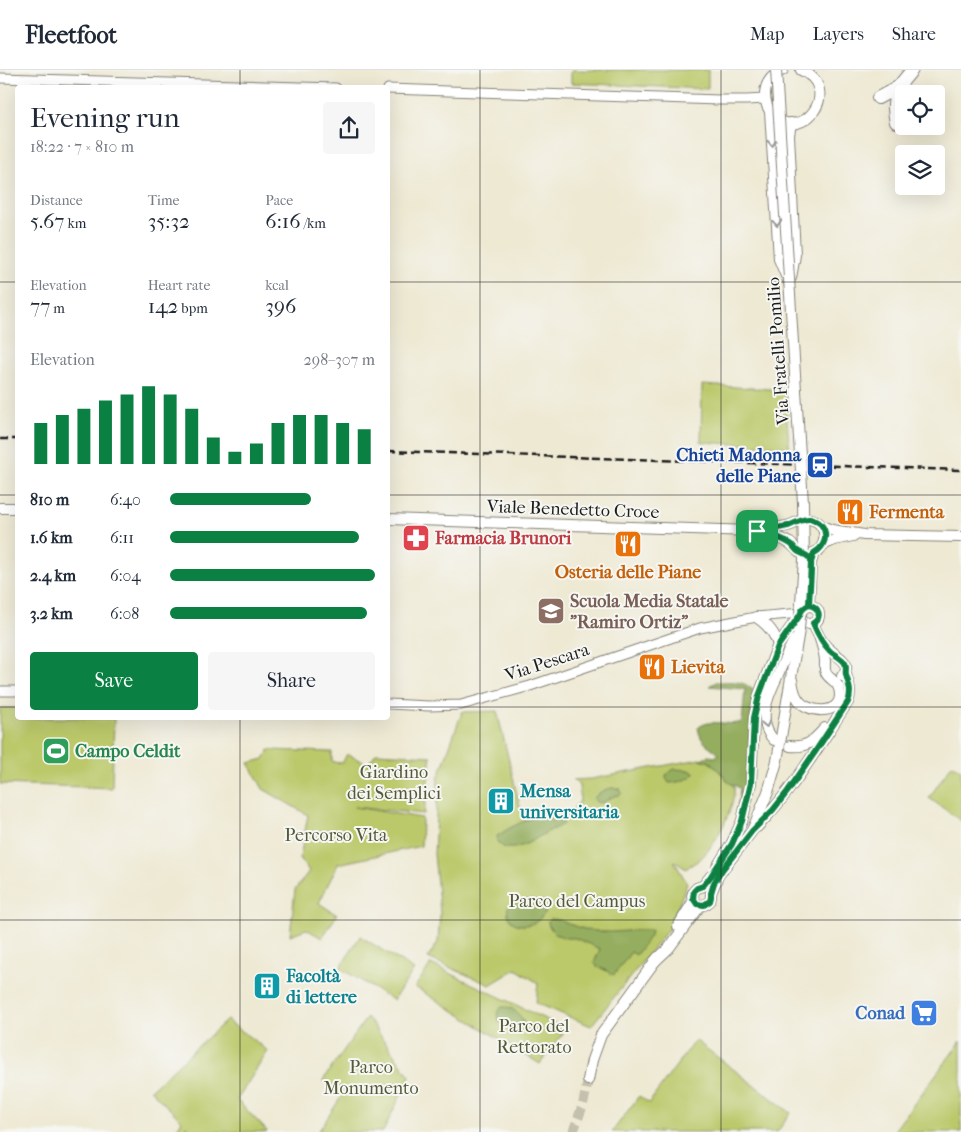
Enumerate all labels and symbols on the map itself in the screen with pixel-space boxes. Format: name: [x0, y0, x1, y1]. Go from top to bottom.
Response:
one-way arrow: [766, 139, 777, 147]
one-way arrow: [771, 219, 782, 227]
street label: Via Fratelli Pomilio: [763, 276, 794, 427]
place label: Chieti Madonna delle Piane: [676, 445, 802, 487]
station icon: Chieti Madonna delle Piane: [805, 450, 835, 480]
street label: Viale Benedetto Croce: [485, 496, 660, 523]
restaurant icon: Fermenta: [835, 497, 865, 527]
place label: Fermenta: [868, 502, 945, 523]
pin: [736, 510, 778, 552]
pharmacy icon: Farmacia Brunori: [401, 523, 431, 553]
place label: Farmacia Brunori: [434, 528, 572, 549]
restaurant icon: Osteria delle Piane: [613, 529, 643, 559]
place label: Osteria delle Piane: [555, 562, 701, 583]
place label: Scuola Media Statale "Ramiro Ortiz": [570, 591, 729, 633]
school or university icon: Scuola Media Statale "Ramiro Ortiz": [536, 596, 566, 626]
street label: Via Pescara: [501, 639, 593, 686]
restaurant icon: Lievita: [637, 652, 667, 682]
place label: Lievita: [671, 657, 725, 678]
one-way arrow: [761, 720, 771, 729]
sports icon: Campo Celdit: [41, 736, 71, 766]
place label: Campo Celdit: [75, 741, 181, 762]
park label: Giardino dei Semplici: [347, 762, 442, 804]
place label: Mensa universitaria: [519, 781, 619, 823]
building icon: Mensa universitaria: [486, 786, 516, 816]
park label: Percorso Vita: [285, 825, 388, 846]
park label: Parco del Campus: [509, 891, 646, 912]
place label: Facoltà di lettere: [285, 966, 357, 1008]
building icon: Facoltà di lettere: [252, 971, 282, 1001]
supermarket icon: Conad: [909, 998, 939, 1028]
place label: Conad: [855, 1003, 906, 1024]
park label: Parco del Rettorato: [496, 1016, 572, 1058]
park label: Parco Monumento: [323, 1057, 419, 1099]

